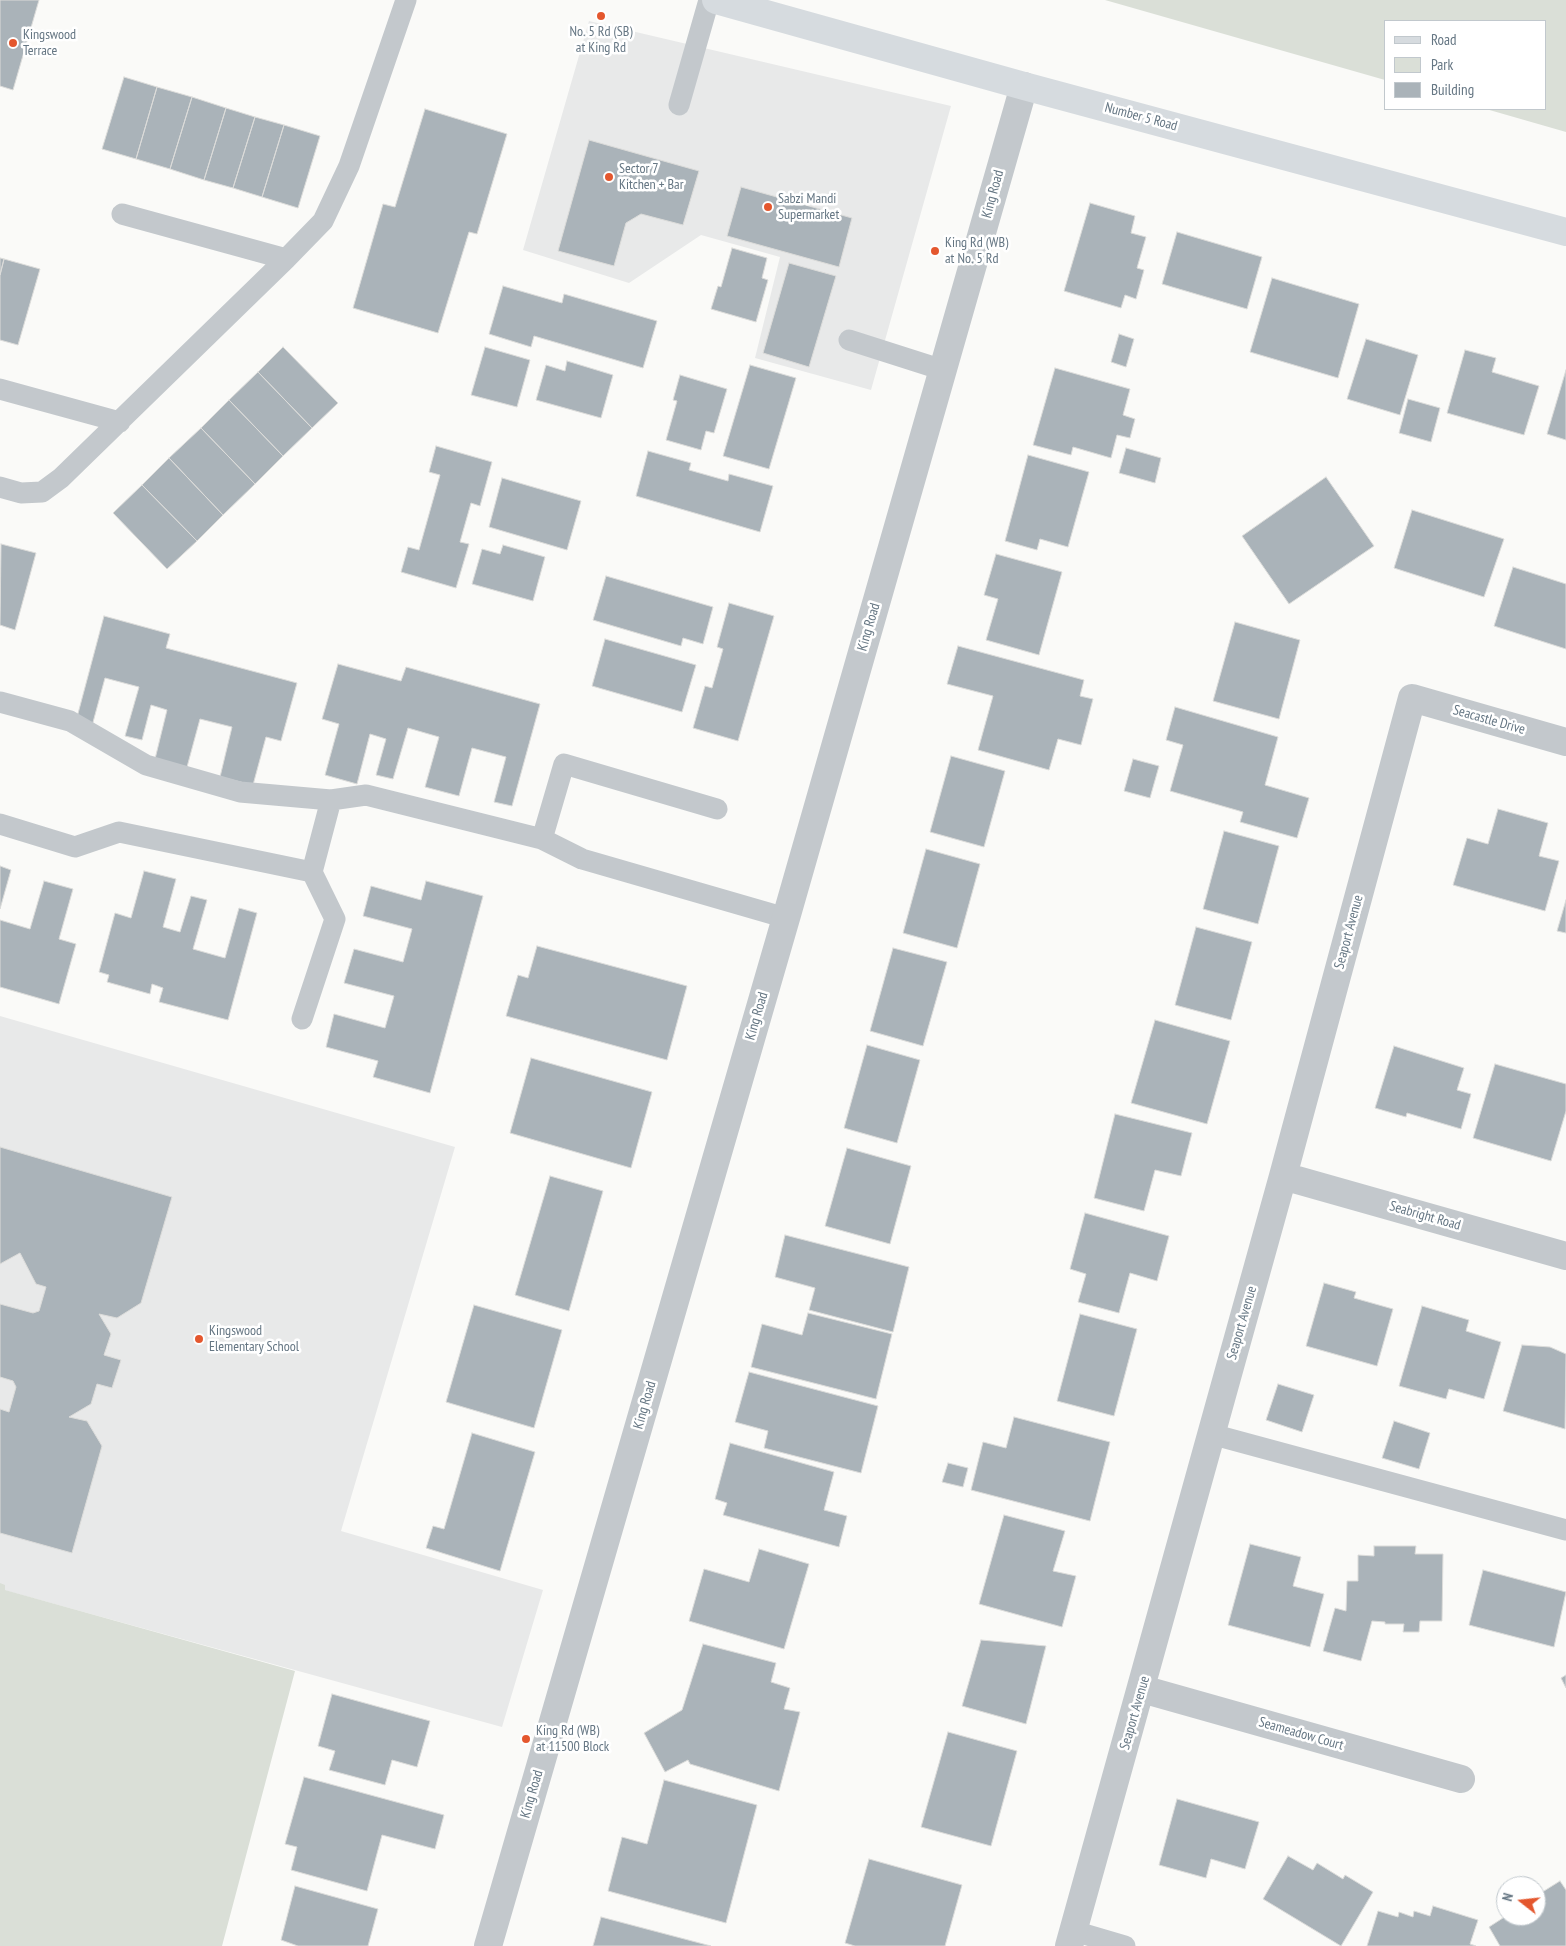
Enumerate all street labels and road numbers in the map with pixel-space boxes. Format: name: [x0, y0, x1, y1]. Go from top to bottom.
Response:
street label: Number 5 Road: [1103, 99, 1179, 135]
street label: King Road: [979, 168, 1007, 220]
street label: King Road: [854, 601, 884, 653]
street label: Seacastle Drive: [1451, 702, 1527, 738]
street label: Seaport Avenue: [1331, 893, 1367, 971]
street label: King Road: [742, 990, 772, 1042]
street label: Seabright Road: [1387, 1198, 1463, 1234]
street label: Seaport Avenue: [1223, 1284, 1261, 1362]
street label: King Road: [630, 1379, 660, 1431]
street label: Seaport Avenue: [1116, 1674, 1154, 1752]
street label: Seameadow Court: [1257, 1714, 1345, 1754]
street label: King Road: [517, 1768, 547, 1820]

